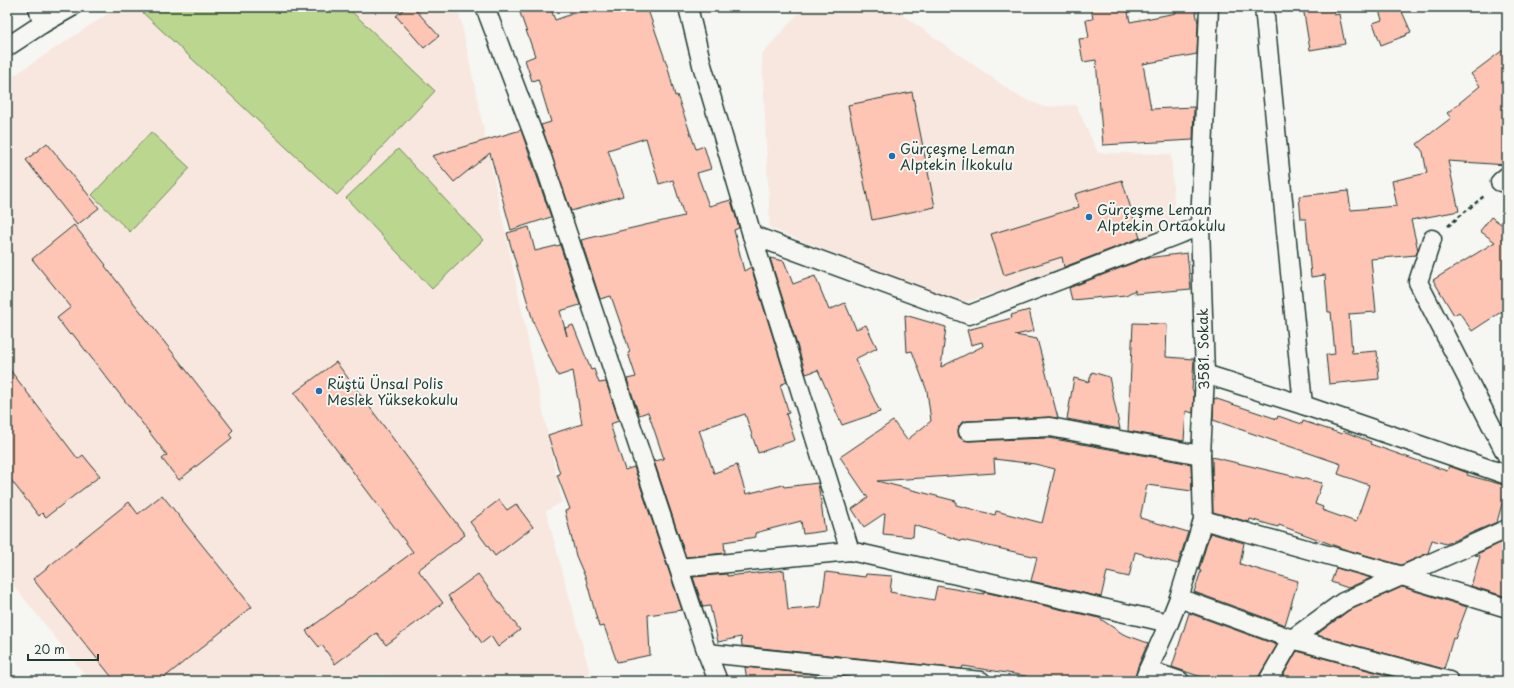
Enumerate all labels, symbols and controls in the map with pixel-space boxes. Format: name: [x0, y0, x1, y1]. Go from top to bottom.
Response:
place label: Gürçeşme Leman Alptekin İlkokulu: [900, 138, 1015, 175]
marker: Gürçeşme Leman Alptekin İlkokulu: [887, 151, 897, 161]
place label: Gürçeşme Leman Alptekin Ortaokulu: [1097, 199, 1226, 236]
marker: Gürçeşme Leman Alptekin Ortaokulu: [1084, 212, 1094, 222]
street label: 3581. Sokak: [1192, 308, 1214, 390]
place label: Rüştü Ünsal Polis Meslek Yüksekokulu: [327, 373, 458, 410]
marker: Rüştü Ünsal Polis Meslek Yüksekokulu: [314, 386, 324, 396]
scale bar: [28, 636, 98, 662]
text: 20 m: [34, 640, 65, 658]

